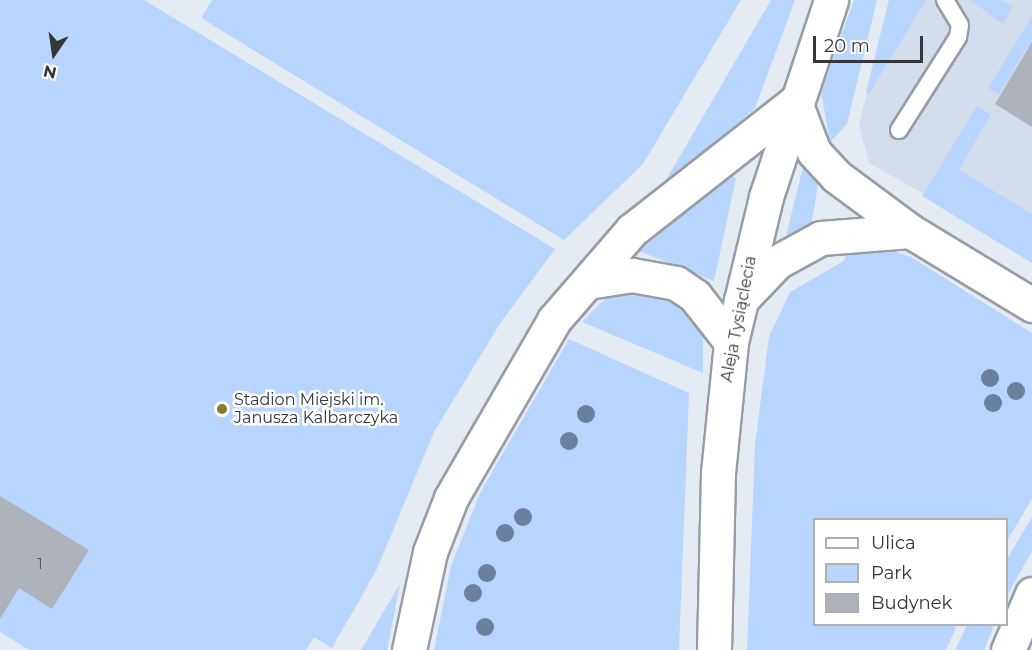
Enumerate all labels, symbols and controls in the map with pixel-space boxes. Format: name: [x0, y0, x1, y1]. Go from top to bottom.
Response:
north arrow: [24, 24, 84, 84]
scale bar: [816, 24, 926, 62]
text: 20 m: [824, 35, 870, 57]
text: N: [41, 61, 58, 83]
street label: Aleja Tysiąclecia: [717, 254, 761, 384]
place label: Stadion Miejski im. Janusza Kalbarczyka: [234, 390, 398, 428]
marker: Stadion Miejski im. Janusza Kalbarczyka: [215, 402, 229, 416]
legend: [813, 518, 1008, 626]
text: Ulica: [871, 532, 916, 554]
house number: 1: [37, 556, 43, 572]
text: Park: [871, 562, 912, 584]
text: Budynek: [871, 592, 952, 614]

